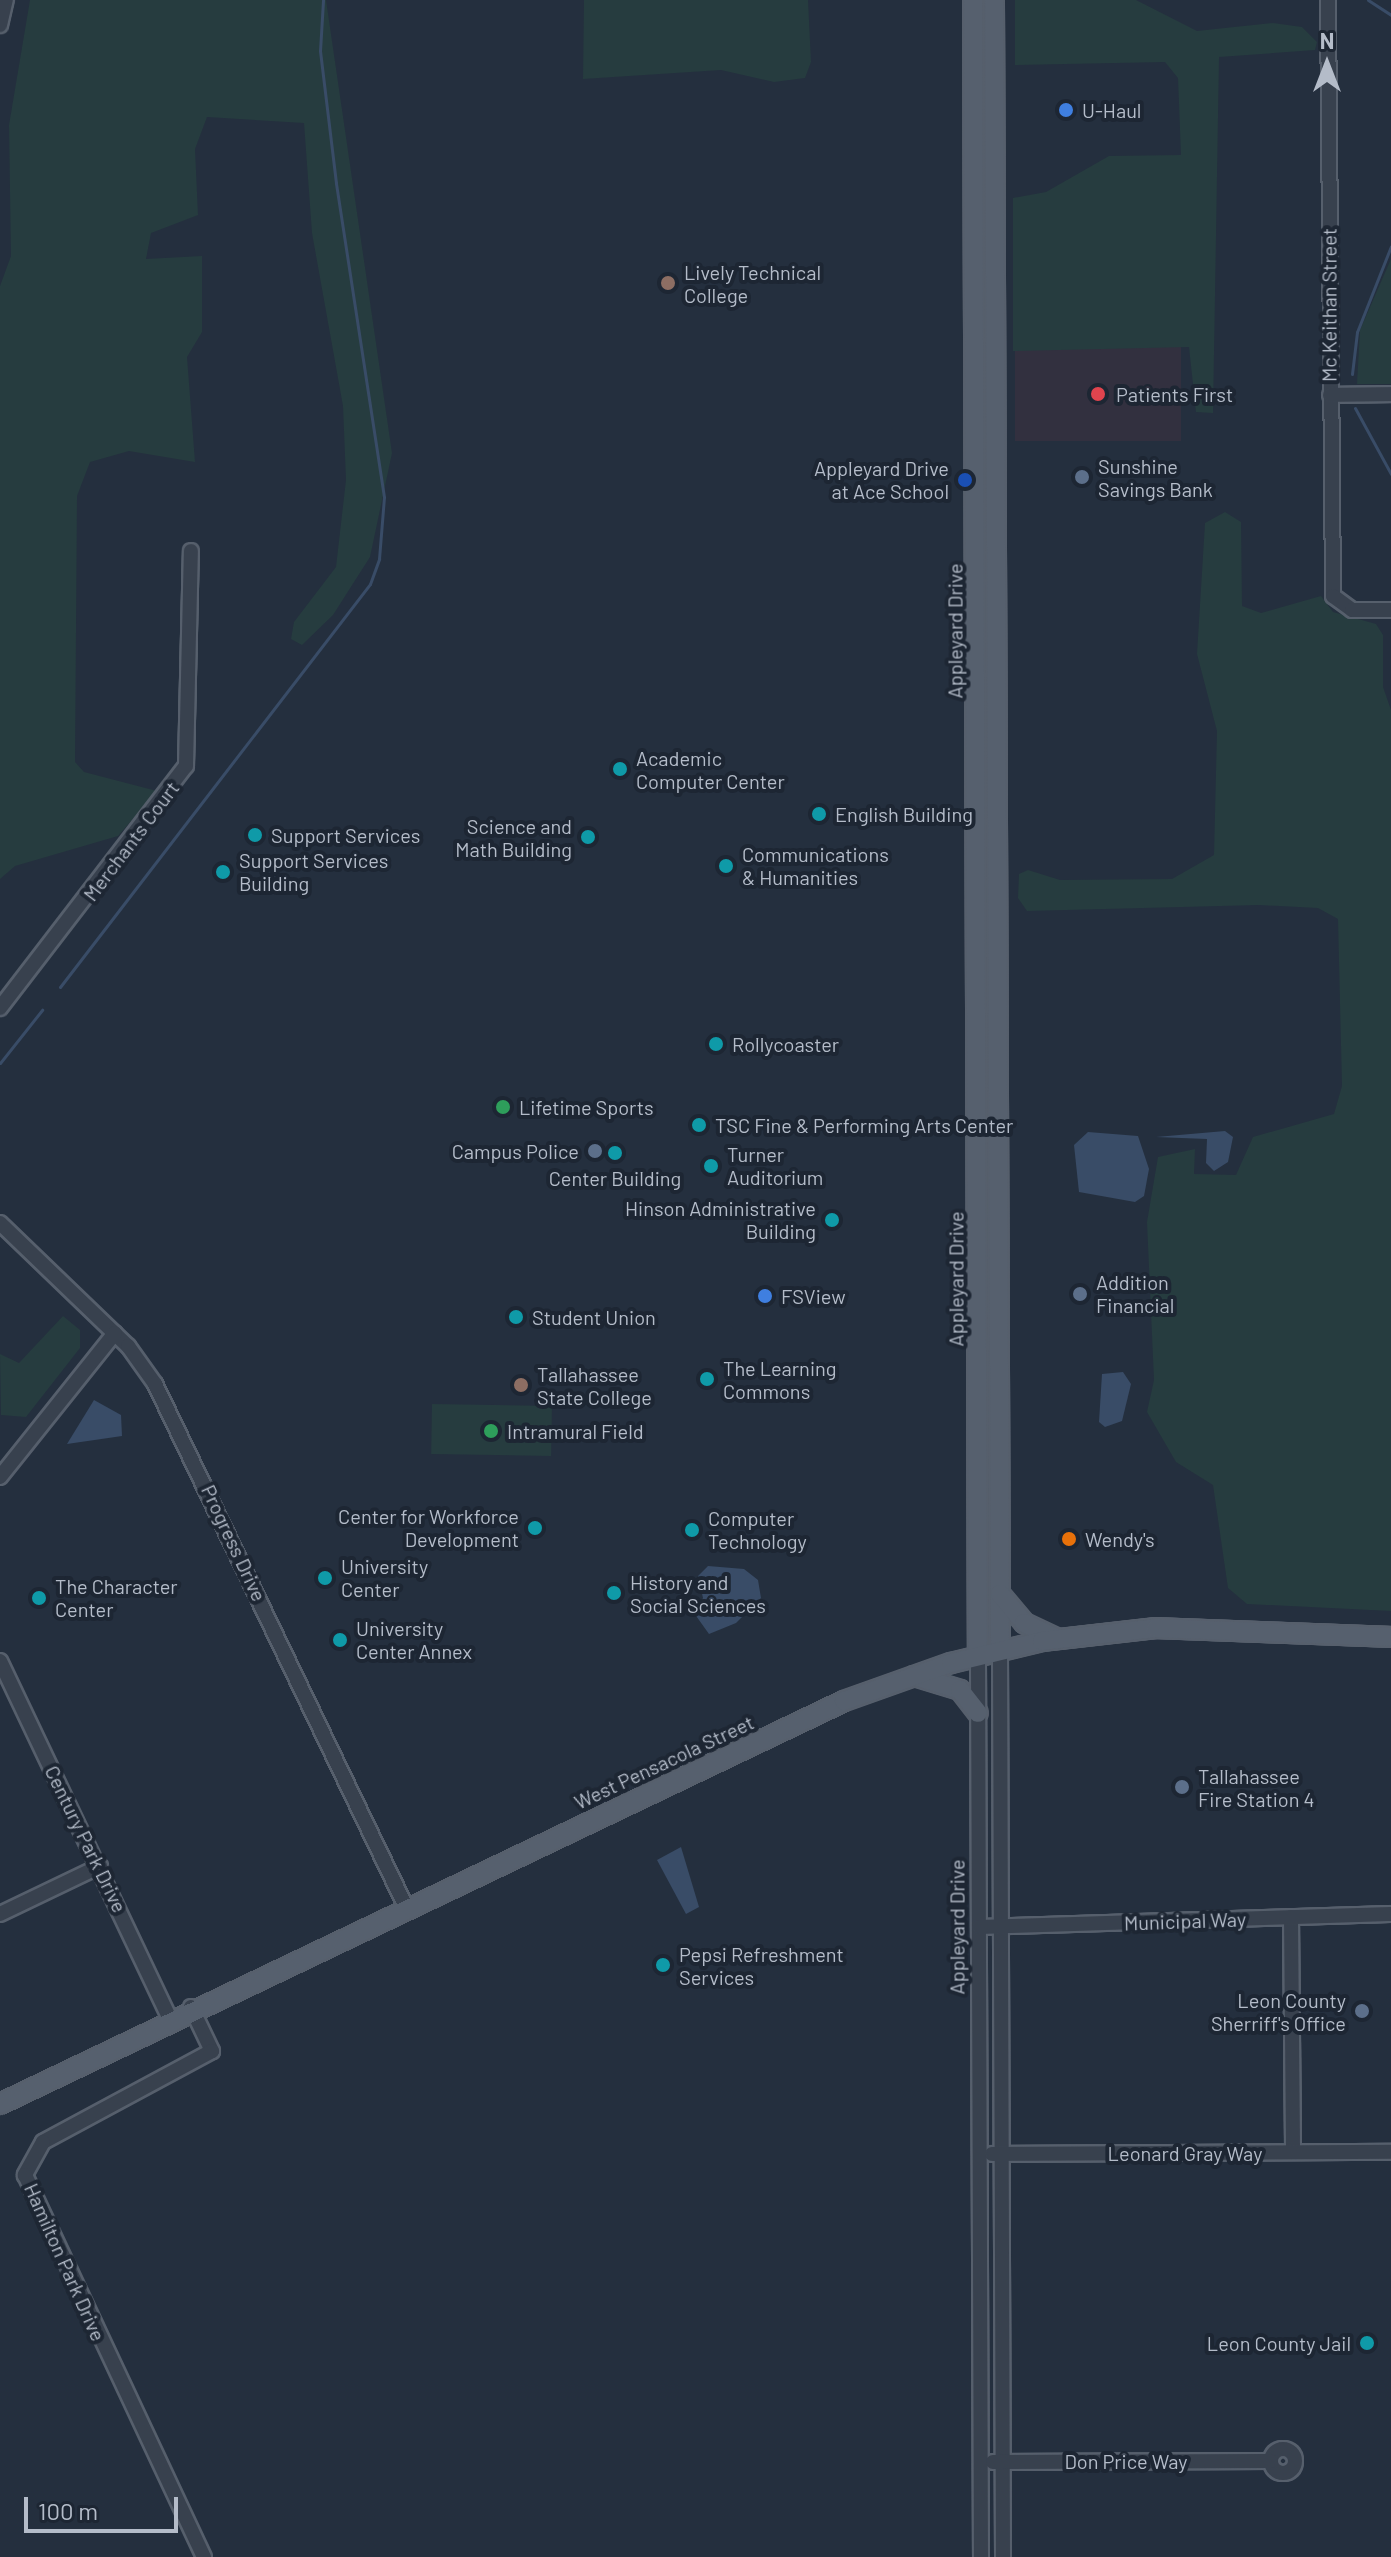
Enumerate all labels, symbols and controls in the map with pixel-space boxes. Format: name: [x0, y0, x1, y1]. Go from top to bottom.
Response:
north arrow: [1287, 24, 1367, 104]
text: N: [1320, 27, 1334, 53]
place label: U-Haul: [1082, 98, 1141, 122]
marker: U-Haul: [1057, 101, 1075, 119]
street label: Mc Keithan Street: [1317, 228, 1341, 382]
place label: Lively Technical College: [684, 260, 821, 307]
marker: Lively Technical College: [659, 274, 677, 292]
place label: Patients First: [1116, 382, 1233, 406]
marker: Patients First: [1087, 383, 1109, 405]
place label: Sunshine Savings Bank: [1098, 454, 1213, 501]
place label: Appleyard Drive at Ace School: [814, 456, 949, 503]
marker: Sunshine Savings Bank: [1073, 468, 1091, 486]
marker: Appleyard Drive at Ace School: [956, 471, 974, 489]
street label: Appleyard Drive: [943, 563, 967, 699]
place label: Academic Computer Center: [636, 746, 785, 793]
marker: Academic Computer Center: [611, 760, 629, 778]
street label: Merchants Court: [78, 776, 184, 906]
place label: English Building: [835, 802, 973, 826]
marker: English Building: [810, 805, 828, 823]
place label: Science and Math Building: [455, 814, 572, 861]
place label: Support Services: [271, 823, 420, 847]
marker: Support Services: [246, 826, 264, 844]
marker: Science and Math Building: [579, 828, 597, 846]
place label: Communications & Humanities: [742, 842, 889, 889]
place label: Support Services Building: [239, 848, 388, 895]
marker: Communications & Humanities: [717, 857, 735, 875]
marker: Support Services Building: [214, 863, 232, 881]
place label: Rollycoaster: [732, 1032, 839, 1056]
marker: Rollycoaster: [707, 1035, 725, 1053]
place label: Lifetime Sports: [519, 1095, 654, 1119]
marker: Lifetime Sports: [494, 1098, 512, 1116]
place label: TSC Fine & Performing Arts Center: [715, 1113, 1013, 1137]
marker: TSC Fine & Performing Arts Center: [690, 1116, 708, 1134]
place label: Campus Police: [452, 1139, 579, 1163]
marker: Campus Police: [586, 1142, 604, 1160]
place label: Turner Auditorium: [727, 1142, 823, 1189]
marker: Center Building: [606, 1144, 624, 1162]
marker: Turner Auditorium: [702, 1157, 720, 1175]
place label: Center Building: [549, 1166, 681, 1190]
place label: Hinson Administrative Building: [625, 1196, 816, 1243]
marker: Hinson Administrative Building: [823, 1211, 841, 1229]
street label: Appleyard Drive: [944, 1211, 968, 1347]
place label: Addition Financial: [1096, 1270, 1174, 1317]
place label: FSView: [781, 1284, 846, 1308]
marker: Addition Financial: [1071, 1285, 1089, 1303]
marker: FSView: [756, 1287, 774, 1305]
place label: Student Union: [532, 1305, 656, 1329]
marker: Student Union: [507, 1308, 525, 1326]
place label: The Learning Commons: [723, 1356, 836, 1403]
place label: Tallahassee State College: [537, 1362, 652, 1409]
marker: The Learning Commons: [698, 1370, 716, 1388]
marker: Tallahassee State College: [512, 1376, 530, 1394]
place label: Intramural Field: [507, 1419, 644, 1443]
marker: Intramural Field: [482, 1422, 500, 1440]
street label: Progress Drive: [197, 1481, 271, 1605]
place label: Center for Workforce Development: [338, 1504, 519, 1551]
place label: Computer Technology: [708, 1506, 807, 1553]
marker: Center for Workforce Development: [526, 1519, 544, 1537]
marker: Computer Technology: [683, 1521, 701, 1539]
place label: Wendy's: [1085, 1527, 1155, 1551]
marker: Wendy's: [1060, 1530, 1078, 1548]
place label: University Center: [341, 1554, 428, 1601]
marker: University Center: [316, 1569, 334, 1587]
place label: History and Social Sciences: [630, 1570, 766, 1617]
place label: The Character Center: [55, 1574, 178, 1621]
marker: History and Social Sciences: [605, 1584, 623, 1602]
marker: The Character Center: [30, 1589, 48, 1607]
place label: University Center Annex: [356, 1616, 472, 1663]
marker: University Center Annex: [331, 1631, 349, 1649]
street label: West Pensacola Street: [570, 1710, 758, 1814]
street label: Century Park Drive: [40, 1762, 132, 1916]
place label: Tallahassee Fire Station 4: [1198, 1764, 1314, 1811]
marker: Tallahassee Fire Station 4: [1173, 1778, 1191, 1796]
street label: Appleyard Drive: [945, 1859, 969, 1995]
street label: Municipal Way: [1124, 1907, 1246, 1935]
place label: Pepsi Refreshment Services: [679, 1942, 844, 1989]
marker: Pepsi Refreshment Services: [654, 1956, 672, 1974]
place label: Leon County Sherriff's Office: [1211, 1988, 1346, 2035]
marker: Leon County Sherriff's Office: [1353, 2002, 1371, 2020]
street label: Leonard Gray Way: [1108, 2141, 1262, 2165]
street label: Hamilton Park Drive: [19, 2179, 111, 2345]
place label: Leon County Jail: [1207, 2331, 1351, 2355]
marker: Leon County Jail: [1358, 2334, 1376, 2352]
street label: Don Price Way: [1064, 2449, 1188, 2473]
scale bar: [28, 2481, 182, 2531]
text: 100 m: [38, 2496, 98, 2525]

